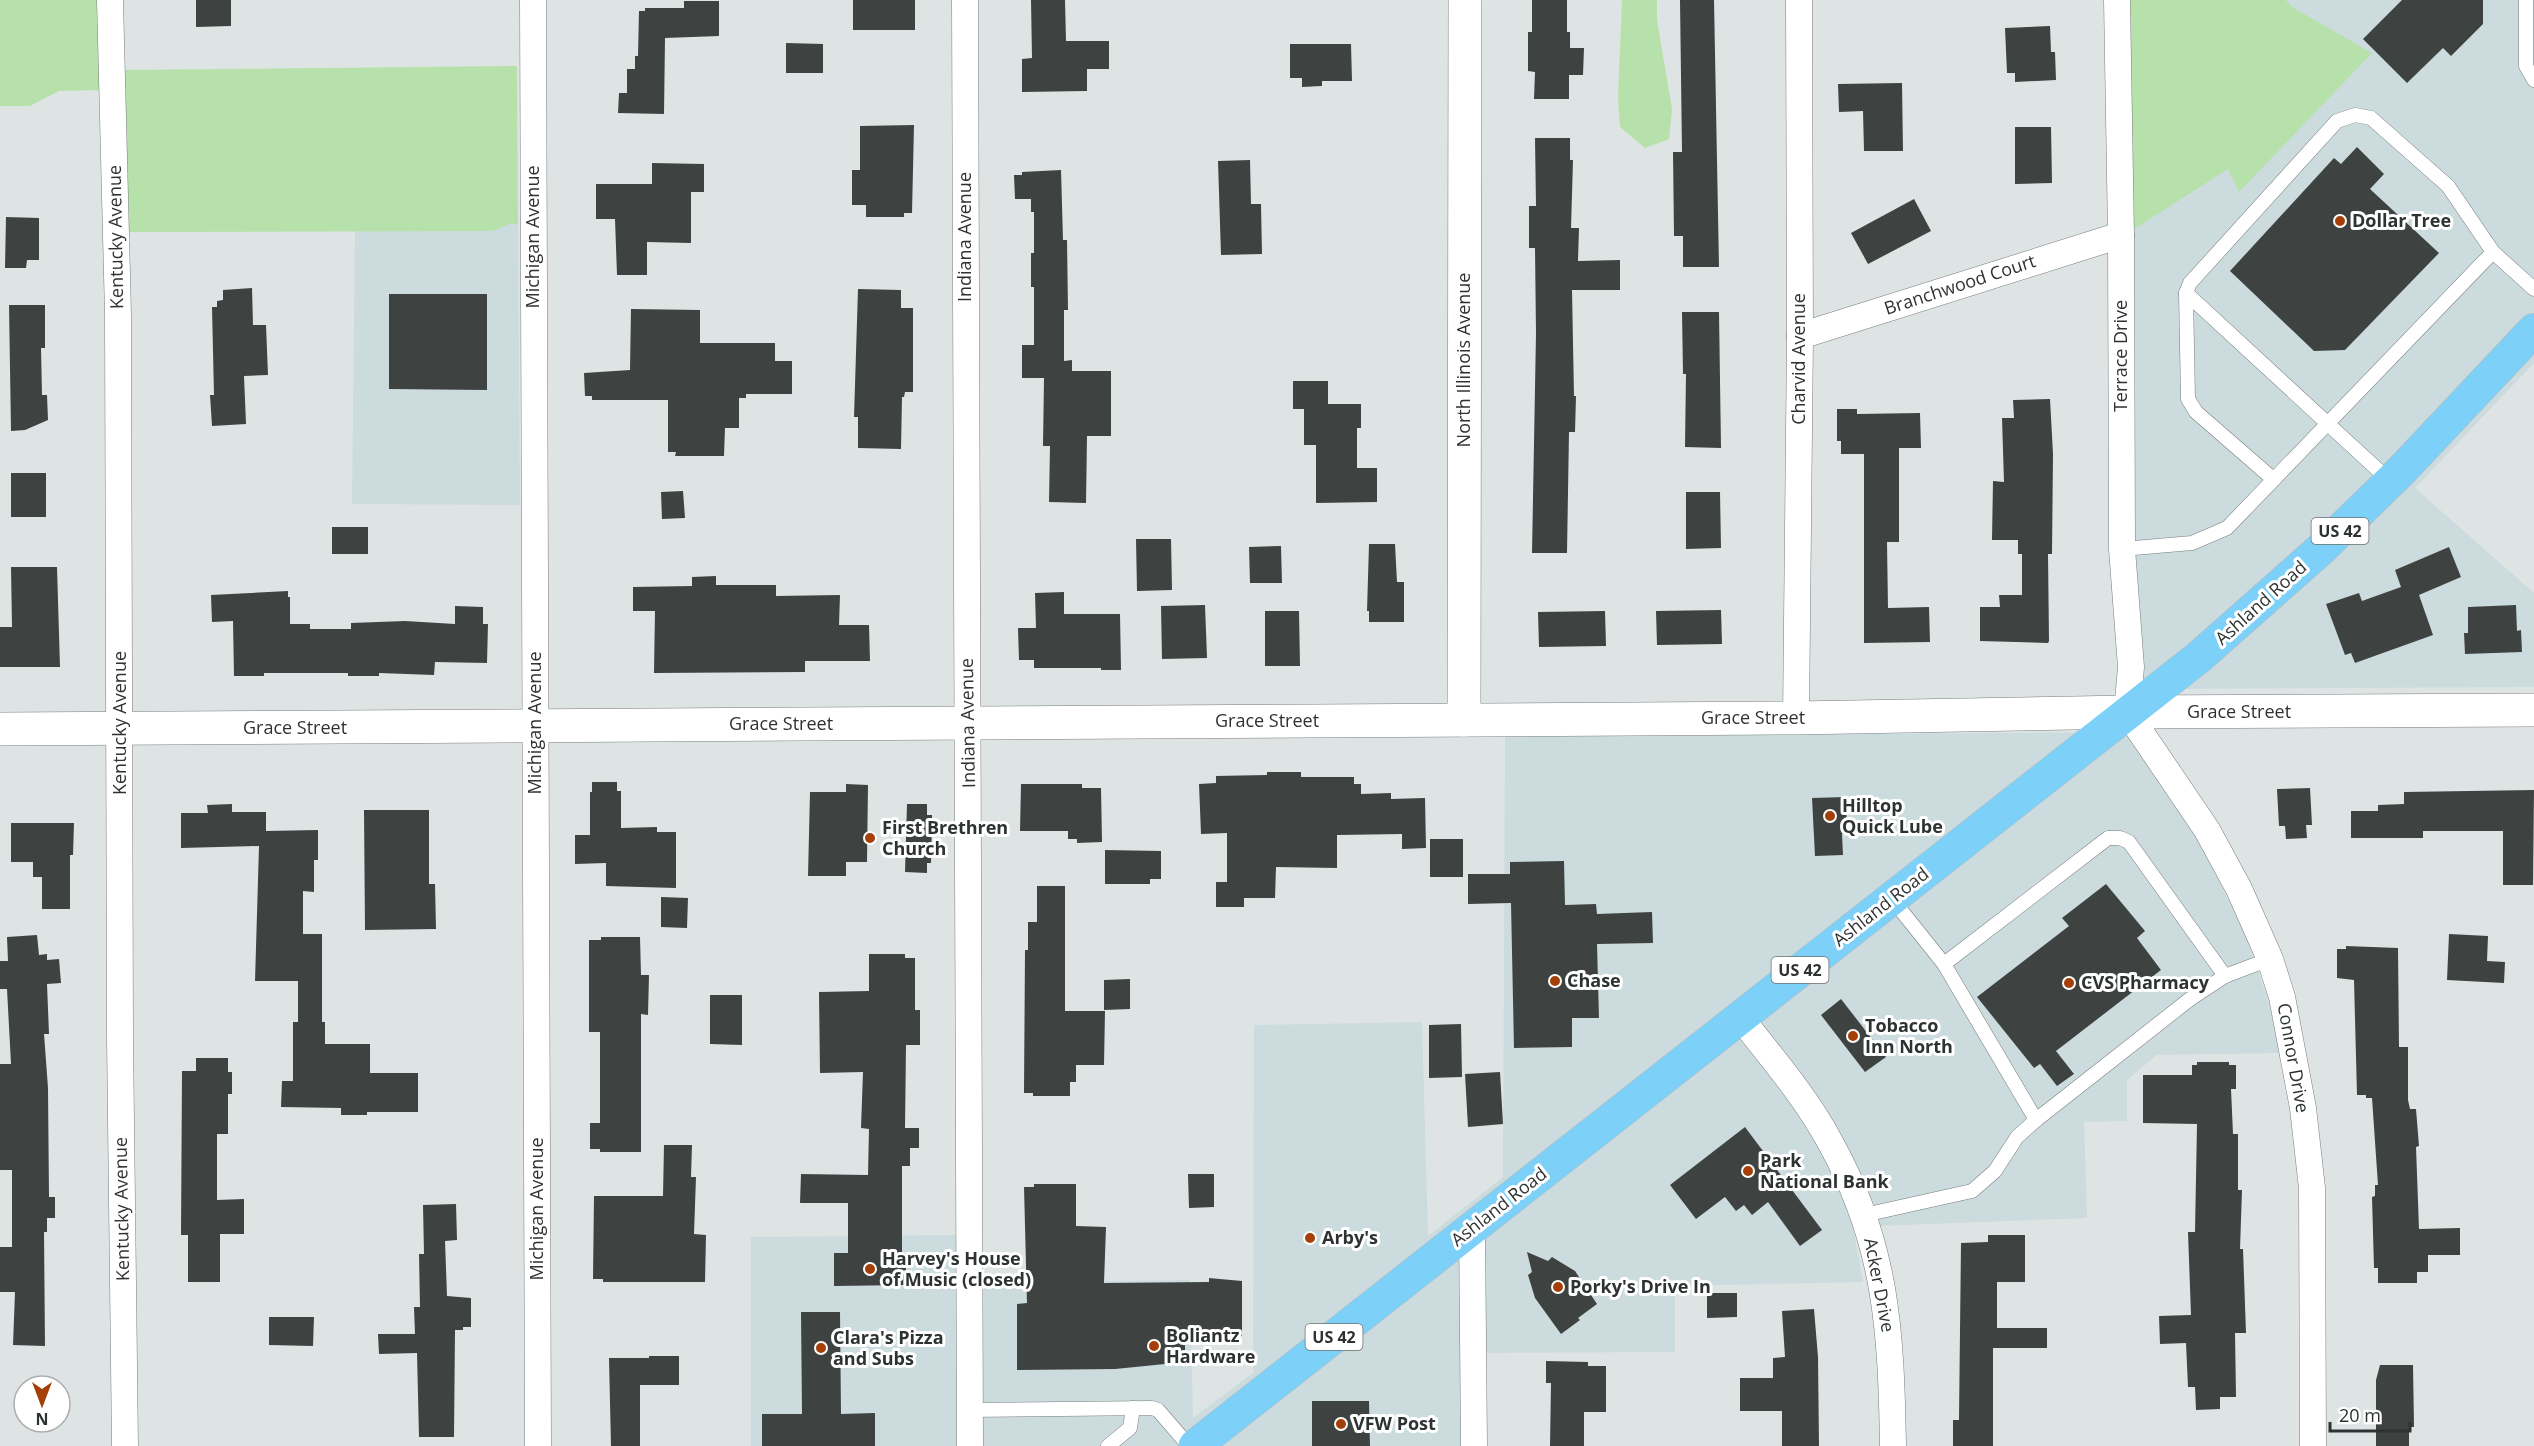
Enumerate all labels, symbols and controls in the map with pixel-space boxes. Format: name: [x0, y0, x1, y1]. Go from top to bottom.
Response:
street label: Kentucky Avenue: [102, 165, 128, 309]
street label: Michigan Avenue: [520, 165, 544, 309]
street label: Indiana Avenue: [952, 172, 976, 302]
place label: Dollar Tree: [2352, 208, 2451, 232]
marker: Dollar Tree: [2333, 214, 2347, 228]
street label: Branchwood Court: [1881, 248, 2039, 320]
street label: North Illinois Avenue: [1451, 273, 1475, 447]
street label: Charvid Avenue: [1786, 293, 1810, 425]
street label: Terrace Drive: [2108, 300, 2132, 412]
road number: US 42: [2312, 518, 2368, 544]
street label: Ashland Road: [2209, 555, 2311, 650]
street label: Kentucky Avenue: [107, 651, 131, 795]
street label: Michigan Avenue: [522, 651, 546, 795]
street label: Indiana Avenue: [954, 658, 980, 788]
street label: Grace Street: [2187, 699, 2291, 723]
street label: Grace Street: [1701, 705, 1805, 729]
street label: Grace Street: [1215, 708, 1319, 732]
street label: Grace Street: [729, 711, 833, 735]
street label: Grace Street: [243, 715, 347, 739]
place label: Hilltop Quick Lube: [1842, 793, 1943, 838]
marker: Hilltop Quick Lube: [1823, 809, 1837, 823]
place label: First Brethren Church: [882, 815, 1008, 860]
marker: First Brethren Church: [863, 831, 877, 845]
street label: Ashland Road: [1828, 861, 1933, 951]
road number: US 42: [1772, 957, 1828, 983]
place label: Chase: [1567, 968, 1621, 992]
place label: CVS Pharmacy: [2081, 970, 2210, 994]
marker: Chase: [1548, 974, 1562, 988]
marker: CVS Pharmacy: [2062, 976, 2076, 990]
street label: Connor Drive: [2273, 1001, 2315, 1115]
place label: Tobacco Inn North: [1865, 1013, 1953, 1058]
marker: Tobacco Inn North: [1846, 1029, 1860, 1043]
street label: Kentucky Avenue: [108, 1137, 134, 1281]
street label: Michigan Avenue: [524, 1137, 548, 1281]
place label: Park National Bank: [1760, 1148, 1890, 1193]
street label: Ashland Road: [1446, 1161, 1551, 1251]
marker: Park National Bank: [1741, 1164, 1755, 1178]
place label: Arby's: [1322, 1225, 1378, 1249]
marker: Arby's: [1303, 1231, 1317, 1245]
street label: Acker Drive: [1859, 1236, 1901, 1334]
place label: Harvey's House of Music (closed): [882, 1246, 1031, 1291]
marker: Harvey's House of Music (closed): [863, 1262, 877, 1276]
place label: Porky's Drive In: [1570, 1274, 1711, 1298]
marker: Porky's Drive In: [1551, 1280, 1565, 1294]
place label: Boliantz Hardware: [1166, 1323, 1255, 1368]
road number: US 42: [1306, 1324, 1362, 1350]
place label: Clara's Pizza and Subs: [833, 1325, 944, 1370]
marker: Boliantz Hardware: [1147, 1339, 1161, 1353]
marker: Clara's Pizza and Subs: [814, 1341, 828, 1355]
north arrow: [12, 1374, 72, 1434]
scale bar: [2330, 1395, 2410, 1433]
text: 20 m: [2339, 1403, 2381, 1427]
text: N: [35, 1408, 49, 1430]
place label: VFW Post: [1353, 1411, 1436, 1435]
marker: VFW Post: [1334, 1417, 1348, 1431]

